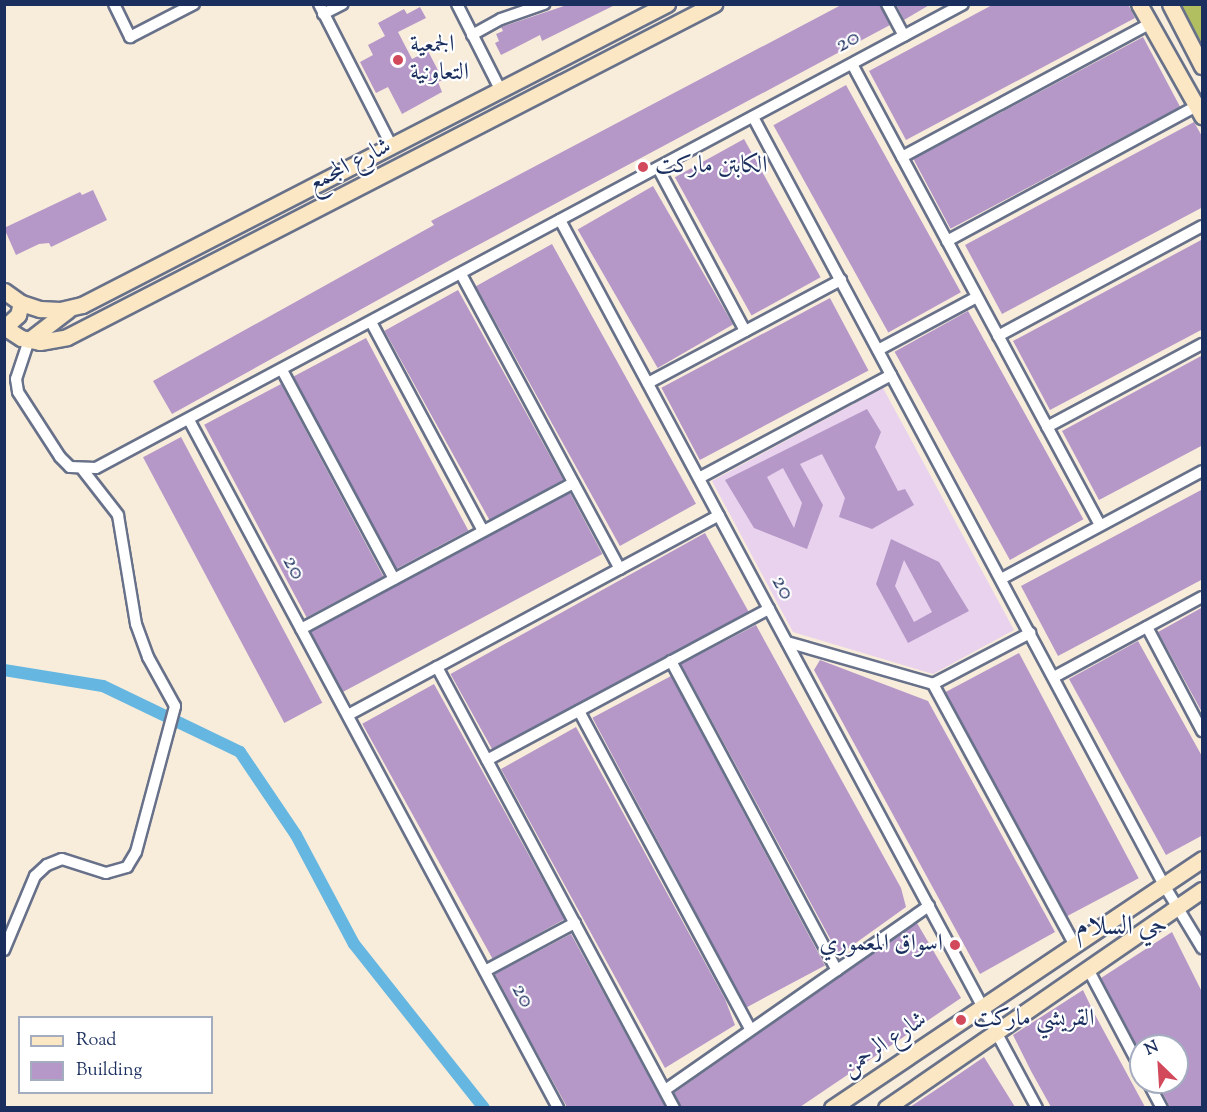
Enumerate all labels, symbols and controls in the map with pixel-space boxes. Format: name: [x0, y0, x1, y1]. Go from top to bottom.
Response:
street label: 20: [831, 24, 865, 60]
place label: الجمعية التعاونية: [410, 32, 469, 88]
marker: الجمعية التعاونية: [391, 53, 405, 67]
street label: شارع المجمع: [303, 133, 397, 199]
place label: الكابتن ماركت: [655, 153, 767, 181]
marker: الكابتن ماركت: [636, 160, 650, 174]
street label: 20: [275, 551, 311, 585]
street label: 20: [764, 571, 800, 605]
district label: حي السلام: [1076, 912, 1168, 944]
place label: اسواق المعموري: [819, 931, 943, 959]
marker: اسواق المعموري: [948, 938, 962, 952]
street label: 20: [504, 979, 540, 1013]
street label: شارع الرحمن: [837, 1006, 933, 1084]
place label: القريشي ماركت: [973, 1006, 1094, 1034]
marker: القريشي ماركت: [954, 1013, 968, 1027]
legend: [18, 1016, 213, 1094]
text: Road: [76, 1028, 116, 1054]
north arrow: [1129, 1034, 1189, 1094]
text: N: [1141, 1036, 1163, 1062]
text: Building: [76, 1058, 142, 1084]

